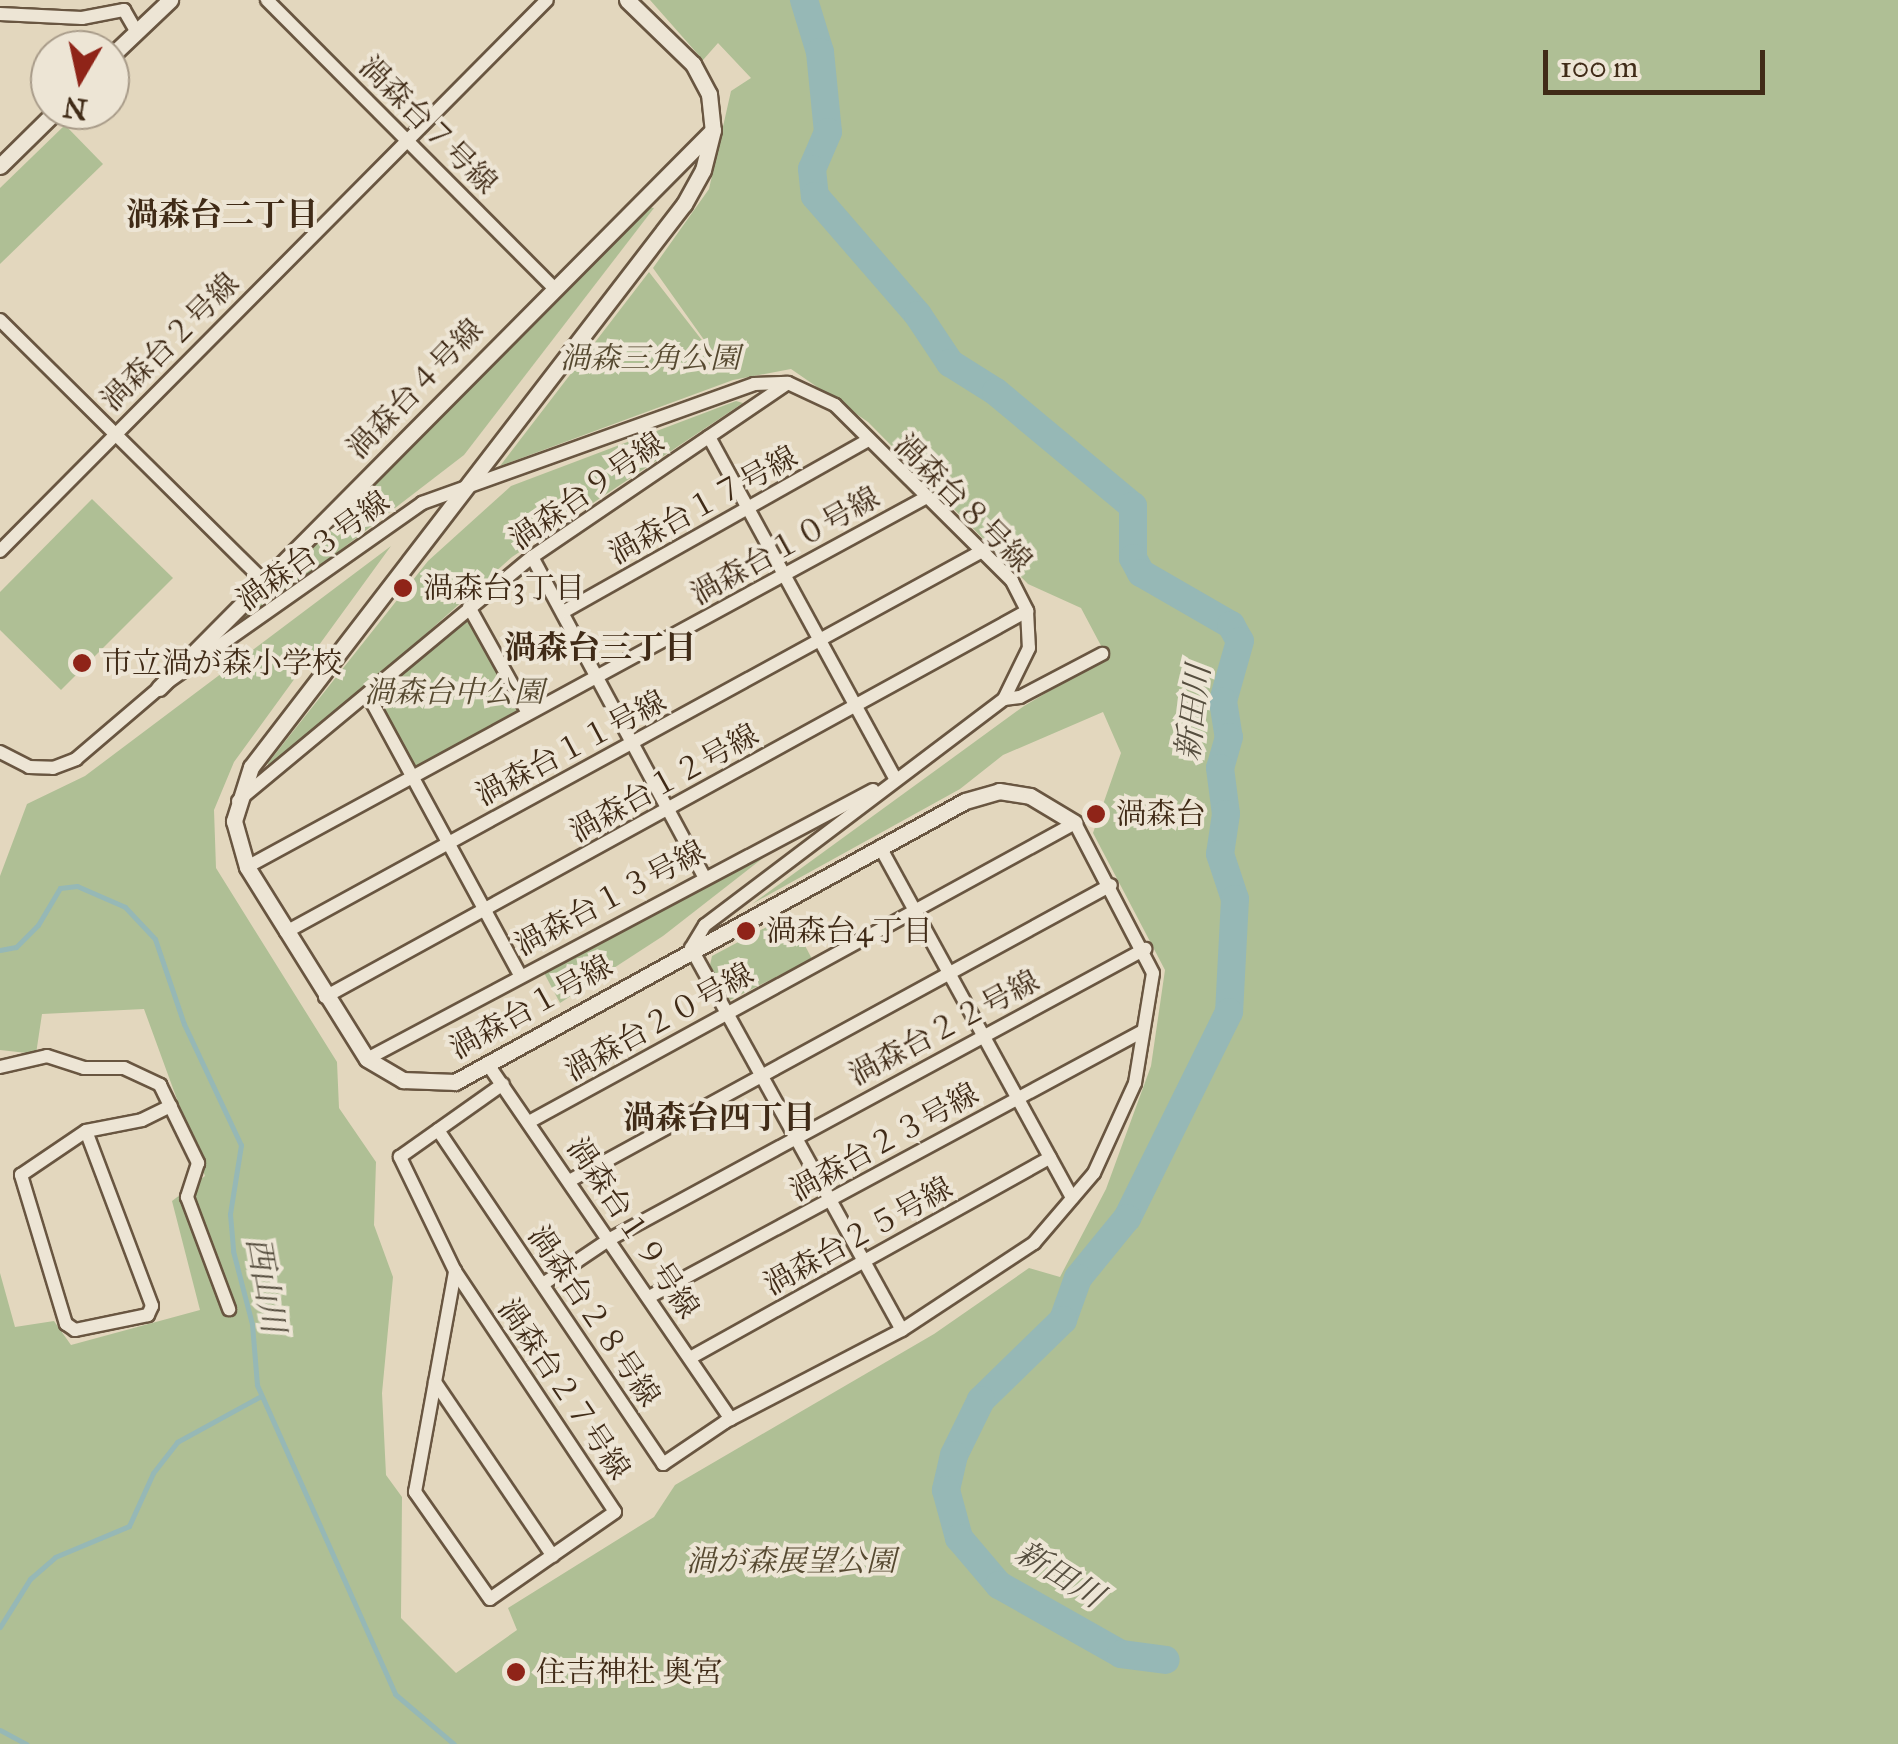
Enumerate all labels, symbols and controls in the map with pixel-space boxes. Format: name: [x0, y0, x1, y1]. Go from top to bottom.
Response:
north arrow: [30, 30, 130, 130]
scale bar: [1548, 30, 1770, 92]
street label: 渦森台７号線: [352, 49, 504, 201]
text: 100 m: [1560, 49, 1638, 85]
text: N: [61, 89, 90, 127]
district label: 渦森台二丁目: [126, 196, 318, 234]
street label: 渦森台２号線: [94, 266, 246, 418]
street label: 渦森台４号線: [340, 312, 490, 466]
park label: 渦森三角公園: [560, 340, 740, 376]
street label: 渦森台９号線: [503, 425, 671, 557]
street label: 渦森台８号線: [887, 427, 1039, 579]
street label: 渦森台１７号線: [602, 438, 804, 572]
street label: 渦森台１０号線: [684, 479, 886, 613]
street label: 渦森台３号線: [230, 484, 396, 618]
place label: 渦森台3丁目: [423, 570, 585, 606]
marker: 渦森台3丁目: [392, 577, 414, 599]
district label: 渦森台三丁目: [504, 629, 696, 667]
place label: 市立渦が森小学校: [102, 645, 342, 681]
marker: 市立渦が森小学校: [71, 652, 93, 674]
water label: 新田川: [1169, 663, 1219, 763]
park label: 渦森台中公園: [364, 674, 544, 710]
street label: 渦森台１１号線: [470, 683, 672, 813]
street label: 渦森台１２号線: [563, 716, 765, 850]
place label: 渦森台: [1116, 796, 1206, 832]
marker: 渦森台: [1085, 803, 1107, 825]
street label: 渦森台１３号線: [509, 833, 711, 963]
place label: 渦森台4丁目: [766, 913, 933, 949]
marker: 渦森台4丁目: [735, 920, 757, 942]
street label: 渦森台１号線: [444, 948, 618, 1066]
street label: 渦森台２０号線: [558, 955, 760, 1089]
street label: 渦森台２２号線: [843, 963, 1045, 1093]
street label: 渦森台２３号線: [783, 1075, 985, 1209]
district label: 渦森台四丁目: [623, 1099, 815, 1137]
street label: 渦森台１９号線: [559, 1131, 707, 1325]
street label: 渦森台２５号線: [757, 1169, 959, 1303]
street label: 渦森台２８号線: [520, 1219, 668, 1413]
water label: 西山川: [238, 1234, 292, 1336]
street label: 渦森台２７号線: [490, 1292, 638, 1486]
water label: 新田川: [1008, 1533, 1110, 1617]
park label: 渦が森展望公園: [686, 1543, 896, 1579]
place label: 住吉神社 奥宮: [536, 1654, 722, 1690]
marker: 住吉神社 奥宮: [505, 1661, 527, 1683]

